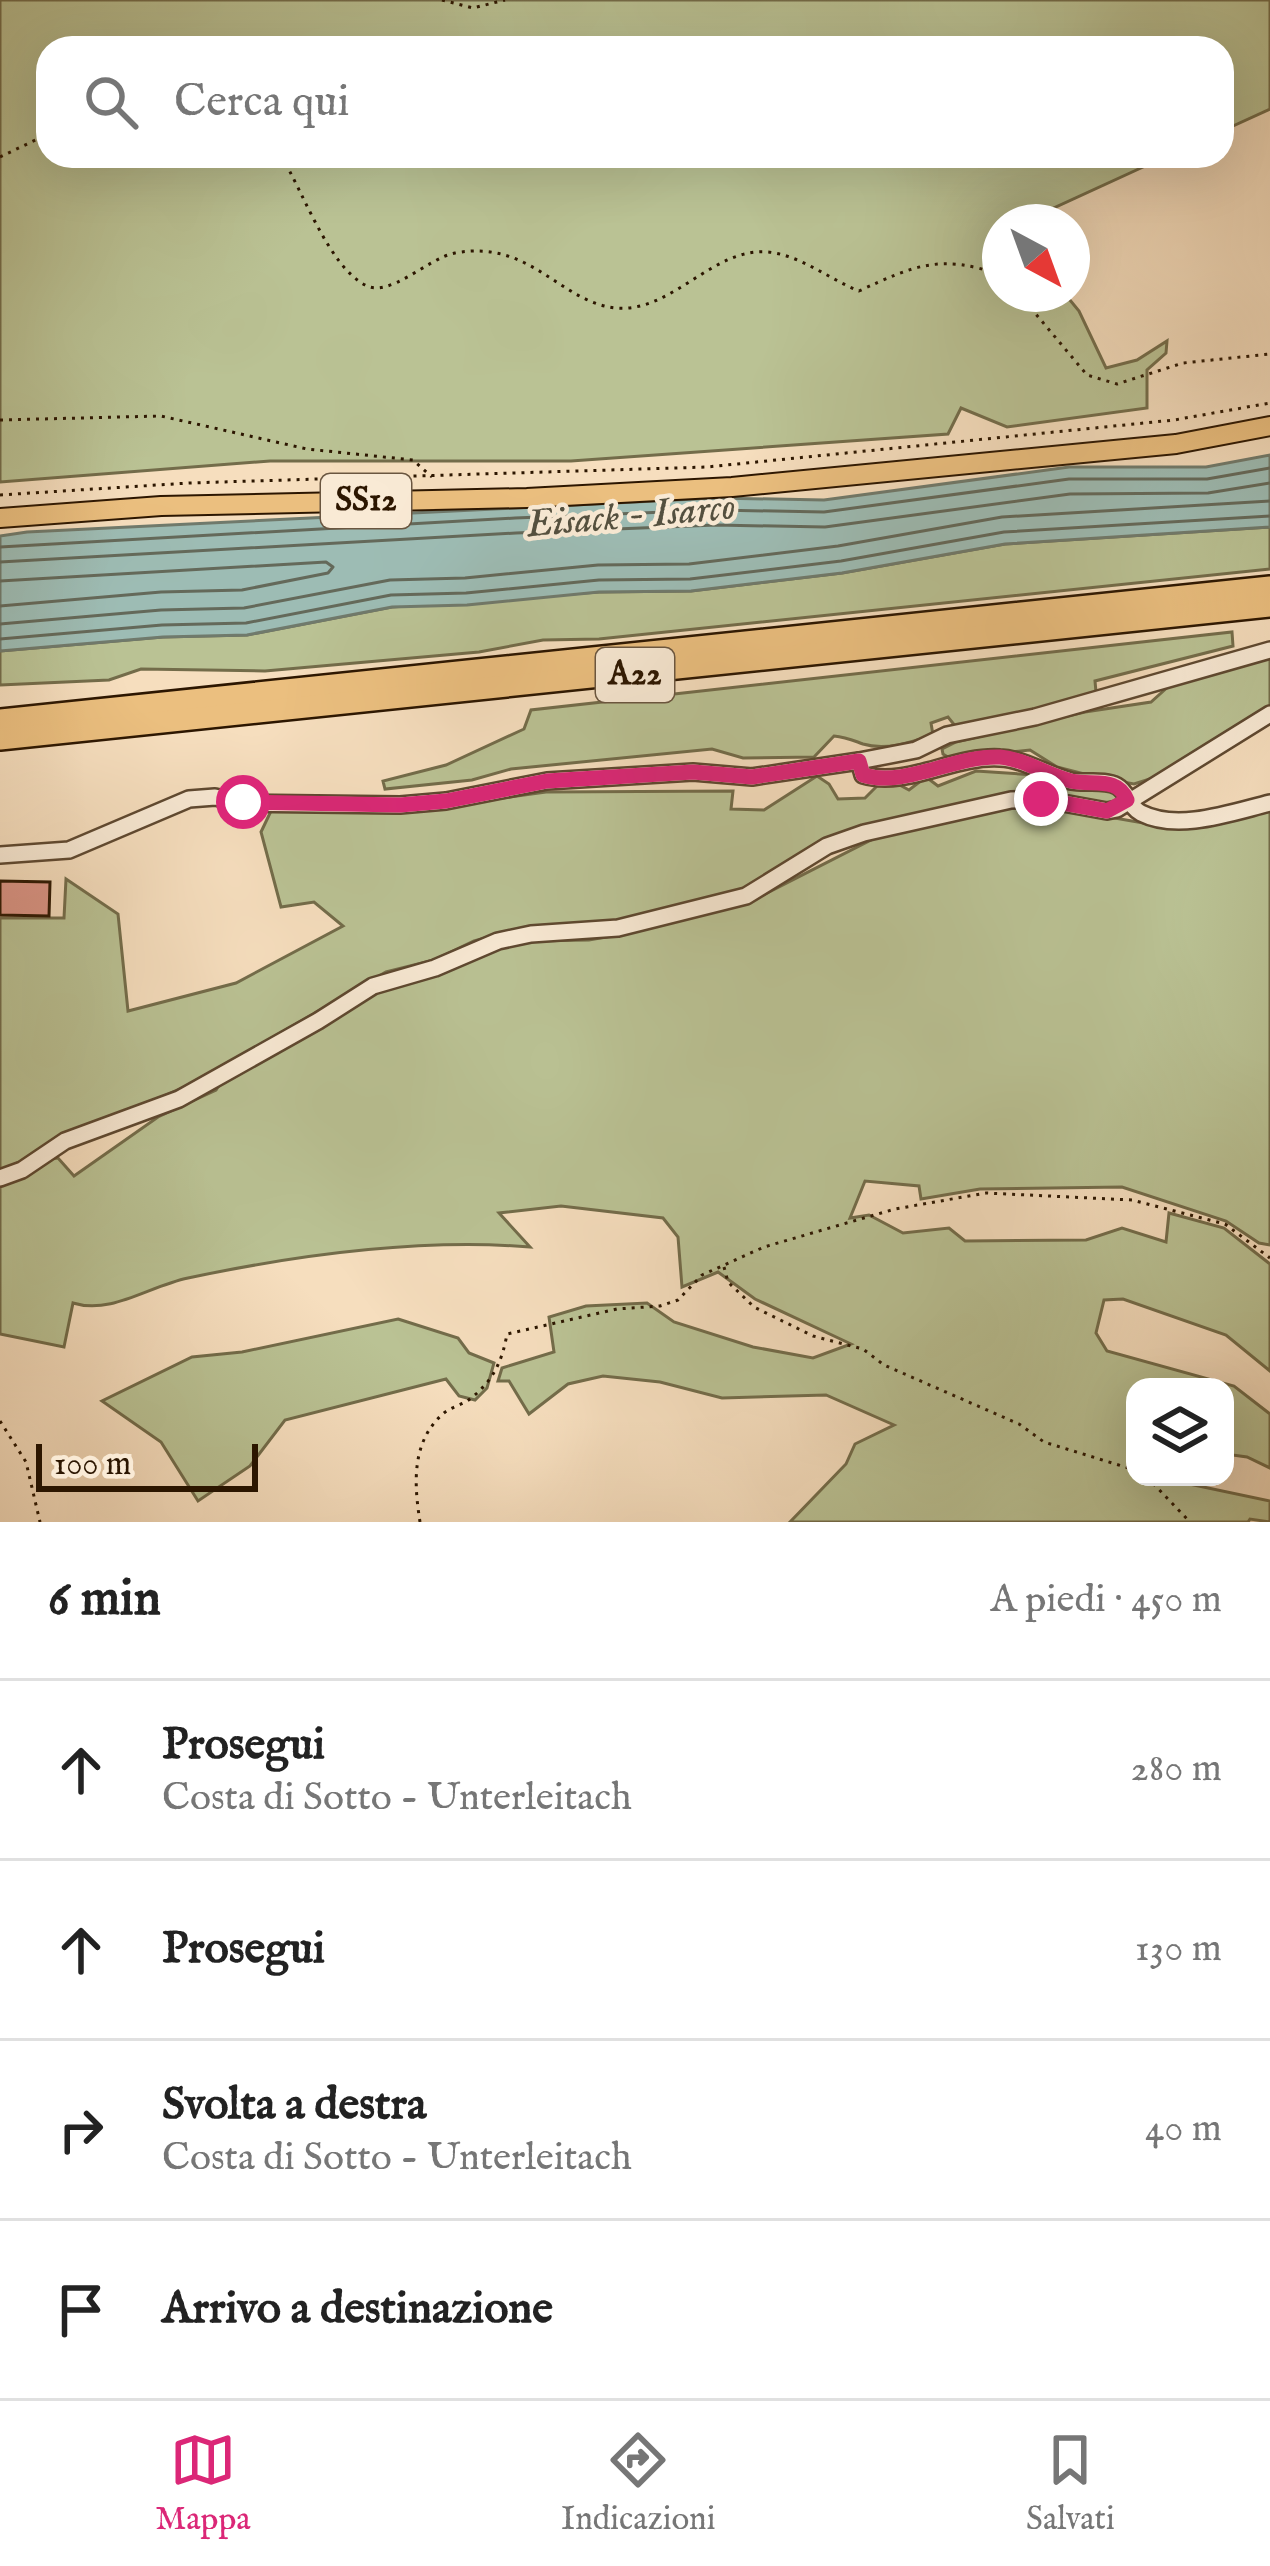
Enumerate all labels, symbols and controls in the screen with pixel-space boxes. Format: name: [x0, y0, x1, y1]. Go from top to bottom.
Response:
search box: [36, 36, 1234, 168]
icon: search: [78, 69, 144, 135]
text: Cerca qui: [174, 74, 350, 131]
north arrow: [982, 204, 1090, 312]
road number: SS12: [321, 474, 411, 528]
water label: Eisack - Isarco: [523, 483, 738, 551]
road number: A22: [596, 648, 674, 702]
route end: [1014, 772, 1068, 826]
route start: [216, 775, 270, 829]
map controls: [1126, 1378, 1234, 1486]
button: layers: [1126, 1378, 1234, 1486]
scale bar: [36, 1438, 258, 1491]
text: 100 m: [54, 1444, 131, 1486]
text: 6 min: [48, 1568, 161, 1633]
text: A piedi · 450 m: [990, 1576, 1222, 1625]
text: Prosegui: [162, 1717, 325, 1774]
icon: ahead: [48, 1737, 114, 1803]
text: 280 m: [1131, 1745, 1222, 1794]
text: Costa di Sotto - Unterleitach: [162, 1774, 632, 1823]
icon: ahead: [48, 1917, 114, 1983]
text: Prosegui: [162, 1921, 325, 1978]
text: 130 m: [1135, 1925, 1222, 1974]
text: Svolta a destra: [162, 2077, 427, 2134]
icon: right: [48, 2097, 114, 2163]
text: 40 m: [1145, 2105, 1222, 2154]
text: Costa di Sotto - Unterleitach: [162, 2134, 632, 2183]
icon: arrive: [48, 2277, 114, 2343]
text: Arrivo a destinazione: [162, 2281, 553, 2338]
tab: Mappa: [155, 2427, 251, 2541]
tab: Indicazioni: [561, 2427, 716, 2541]
tab: Salvati: [1026, 2427, 1115, 2541]

